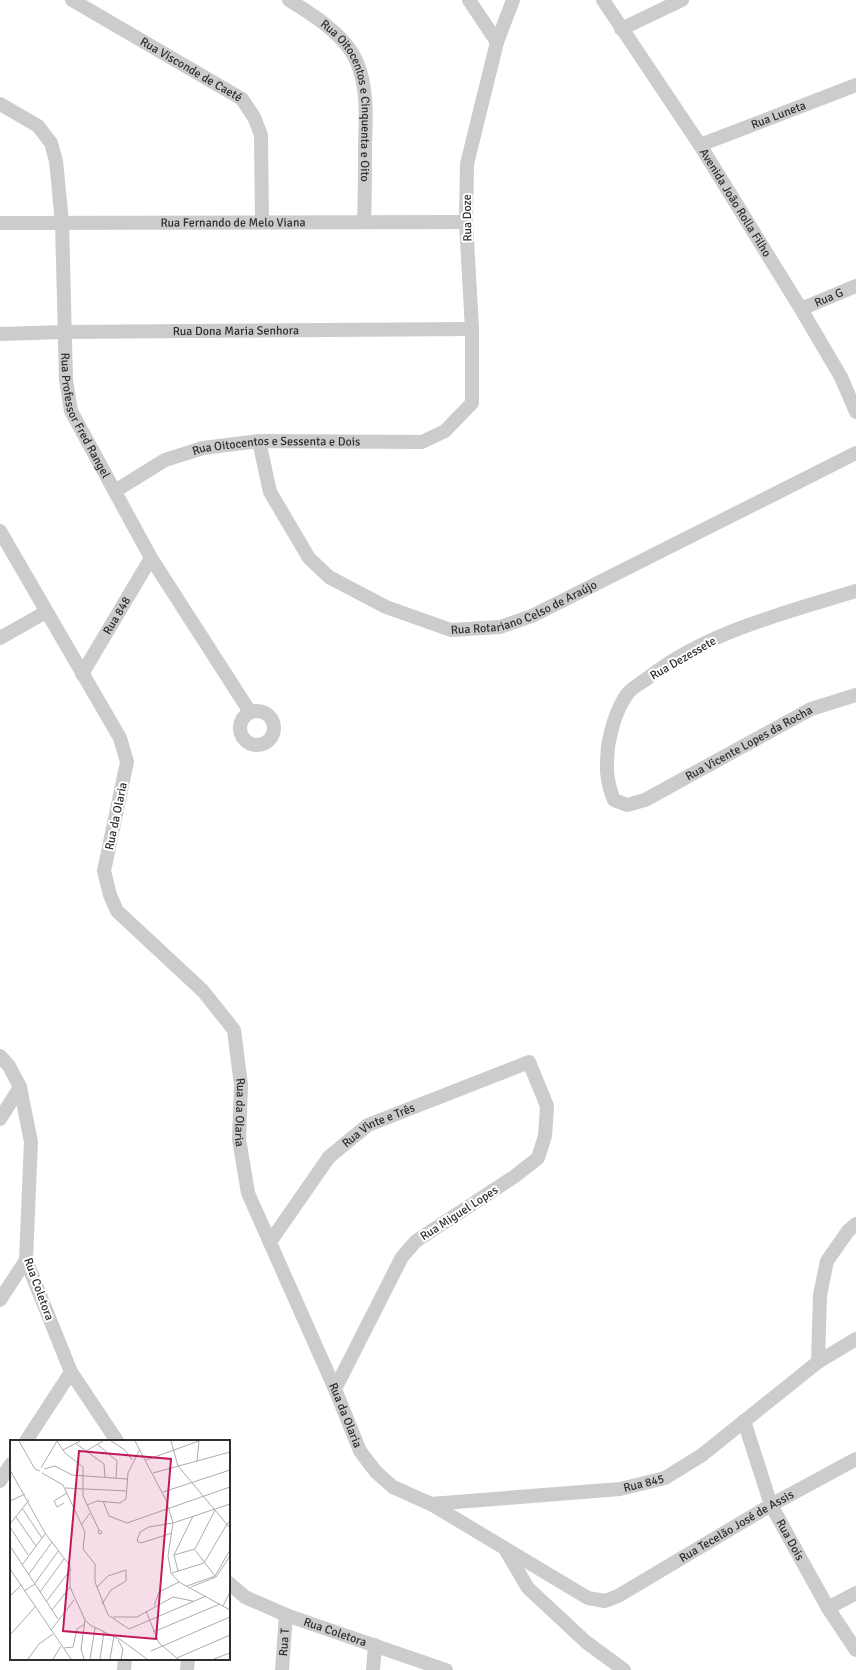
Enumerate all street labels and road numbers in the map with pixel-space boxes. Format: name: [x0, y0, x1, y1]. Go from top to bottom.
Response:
street label: Rua Oitocentos e Cinquenta e Oito: [317, 16, 373, 182]
street label: Rua Visconde de Caeté: [137, 34, 245, 105]
street label: Rua Luneta: [749, 98, 808, 133]
street label: Avenida João Rolla Filho: [696, 146, 774, 260]
street label: Rua Doze: [460, 194, 475, 242]
street label: Rua Fernando de Melo Viana: [160, 215, 306, 231]
street label: Rua G: [812, 285, 846, 311]
street label: Rua Dona Maria Senhora: [173, 323, 299, 339]
street label: Rua Professor Fred Rangel: [57, 353, 113, 481]
street label: Rua Oitocentos e Sessenta e Dois: [190, 434, 360, 459]
street label: Rua Rotariano Celso de Araújo: [450, 577, 600, 638]
street label: Rua 848: [100, 594, 134, 638]
street label: Rua Dezessete: [648, 633, 719, 683]
street label: Rua Vicente Lopes da Rocha: [683, 703, 815, 784]
street label: Rua da Olaria: [102, 781, 131, 851]
street label: Rua da Olaria: [231, 1077, 248, 1148]
street label: Rua Vinte e Três: [339, 1100, 417, 1151]
street label: Rua Miguel Lopes: [417, 1183, 501, 1244]
street label: Rua Coletora: [20, 1256, 57, 1323]
street label: Rua da Olaria: [325, 1380, 365, 1450]
street label: Rua 845: [622, 1471, 666, 1496]
street label: Rua Tecelão José de Assis: [677, 1487, 796, 1566]
street label: Rua Dois: [772, 1517, 807, 1563]
street label: Rua Coletora: [301, 1615, 369, 1650]
street label: Rua T: [276, 1627, 293, 1657]

